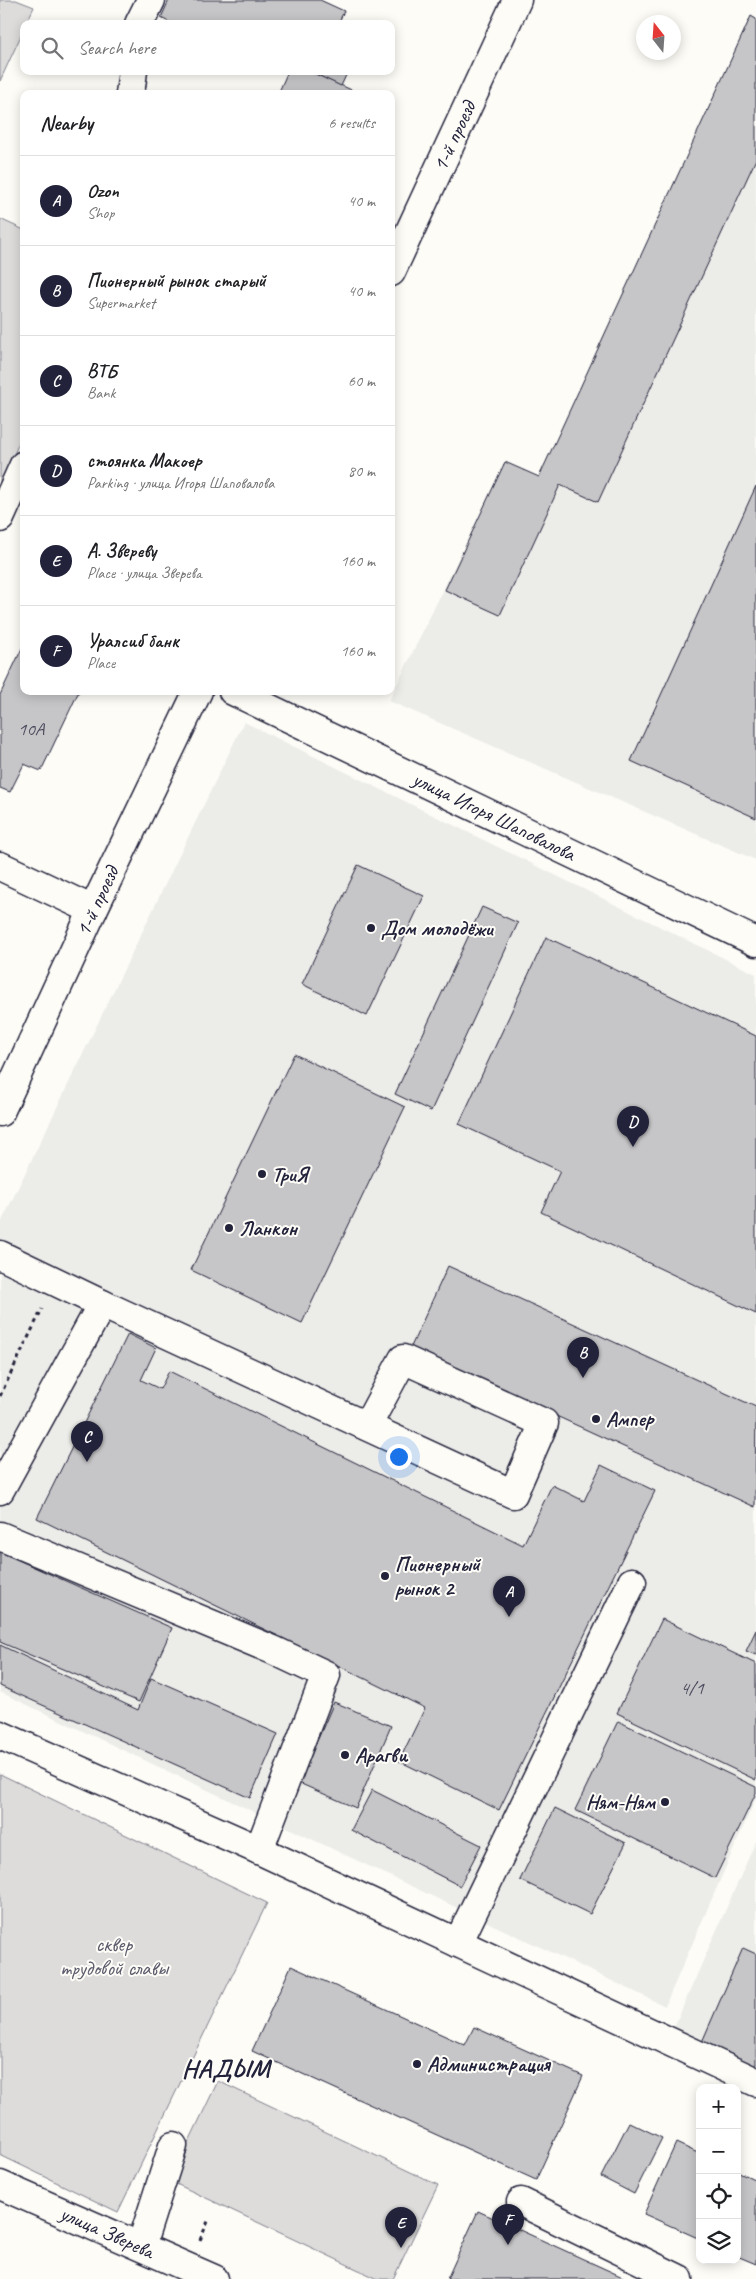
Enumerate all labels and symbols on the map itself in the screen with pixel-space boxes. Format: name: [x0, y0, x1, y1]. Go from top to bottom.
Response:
north arrow: [636, 15, 681, 60]
street label: 1-й проезд: [427, 95, 482, 175]
house number: 10А: [18, 717, 46, 741]
street label: улица Игоря Шаповалова: [407, 765, 581, 867]
street label: 1-й проезд: [70, 860, 125, 940]
place label: Дом молодёжи: [381, 915, 495, 941]
marker: Дом молодёжи: [365, 922, 377, 934]
pin: D: [617, 1106, 649, 1147]
place label: ТриЯ: [272, 1161, 311, 1187]
marker: ТриЯ: [256, 1168, 268, 1180]
place label: Ланкон: [239, 1215, 299, 1241]
marker: Ланкон: [223, 1222, 235, 1234]
pin: B: [567, 1337, 599, 1378]
place label: Ампер: [606, 1406, 655, 1432]
marker: Ампер: [590, 1413, 602, 1425]
pin: C: [71, 1421, 103, 1462]
your location: [386, 1444, 412, 1470]
place label: Пионерный рынок 2: [395, 1551, 482, 1601]
marker: Пионерный рынок 2: [379, 1570, 391, 1582]
pin: A: [493, 1576, 525, 1617]
house number: 4/1: [680, 1676, 705, 1700]
place label: Арагви: [355, 1742, 409, 1768]
marker: Арагви: [339, 1749, 351, 1761]
place label: Ням-Ням: [586, 1789, 657, 1815]
marker: Ням-Ням: [659, 1796, 671, 1808]
park label: сквер трудовой славы: [60, 1931, 170, 1981]
place label: Администрация: [427, 2051, 551, 2077]
district label: НАДЫМ: [182, 2052, 272, 2085]
marker: Администрация: [411, 2058, 423, 2070]
street label: улица Зверева: [54, 2199, 160, 2265]
pin: F: [492, 2204, 524, 2245]
pin: E: [385, 2207, 417, 2248]

